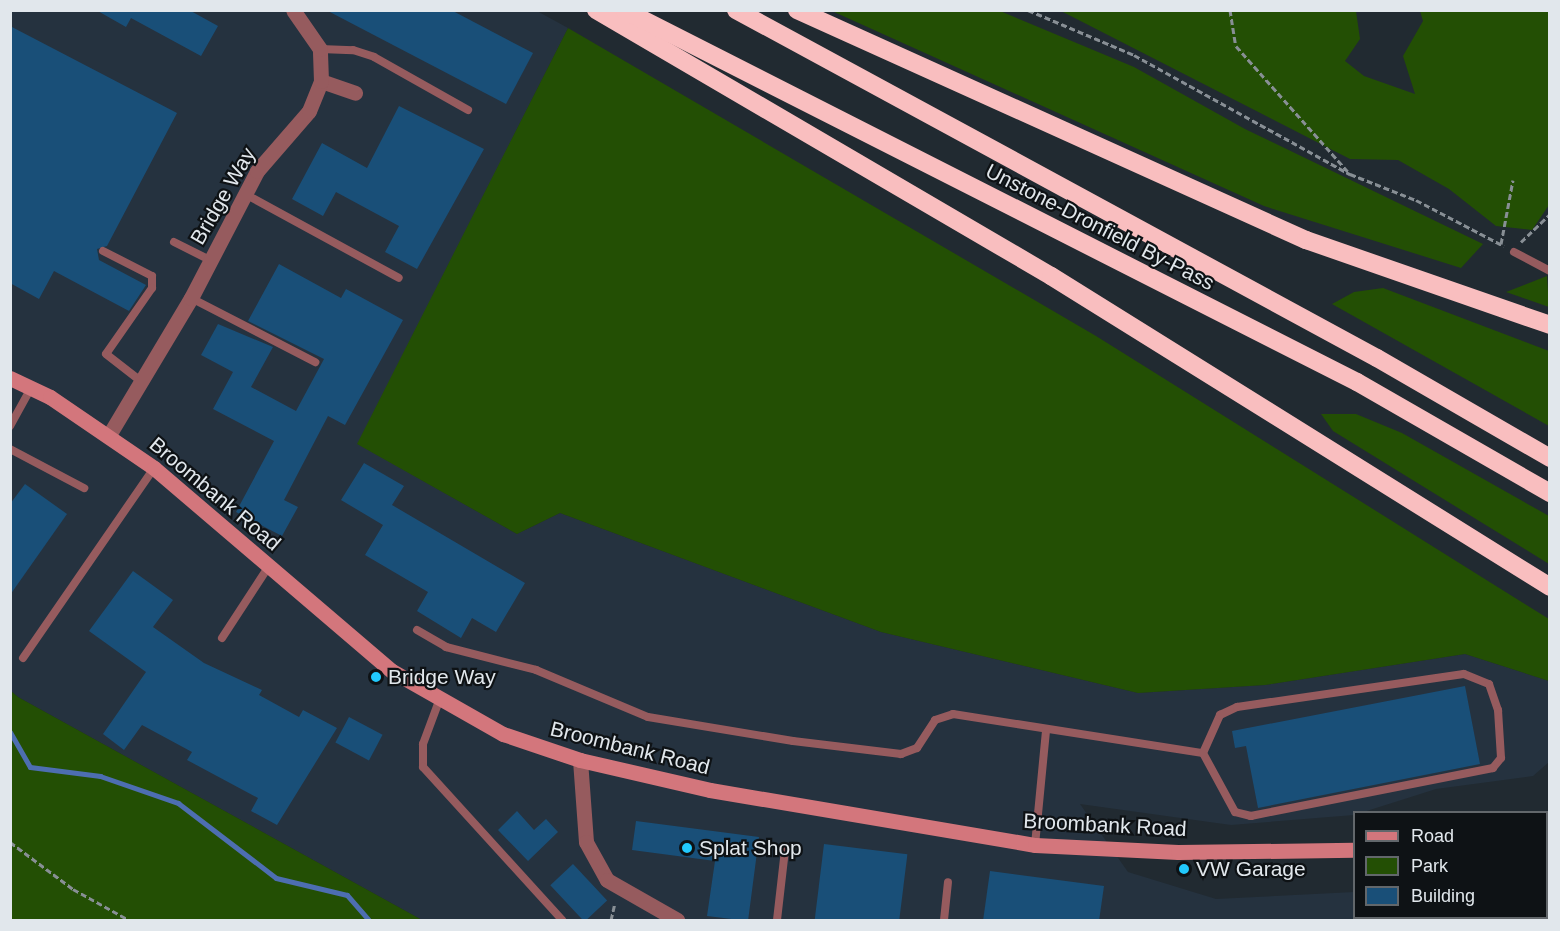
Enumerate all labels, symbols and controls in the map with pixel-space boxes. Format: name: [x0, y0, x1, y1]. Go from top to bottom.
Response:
street label: Bridge Way: [185, 143, 261, 249]
street label: Unstone-Dronfield By-Pass: [981, 158, 1219, 296]
street label: Broombank Road: [144, 432, 286, 556]
place label: Bridge Way: [388, 664, 496, 690]
marker: Bridge Way: [369, 670, 383, 684]
street label: Broombank Road: [548, 716, 712, 780]
street label: Broombank Road: [1023, 808, 1187, 842]
legend: [1353, 811, 1548, 919]
text: Road: [1411, 826, 1454, 846]
place label: Splat Shop: [699, 835, 802, 861]
marker: Splat Shop: [680, 841, 694, 855]
place label: VW Garage: [1196, 856, 1306, 882]
text: Park: [1411, 856, 1448, 876]
marker: VW Garage: [1177, 862, 1191, 876]
text: Building: [1411, 886, 1475, 906]

